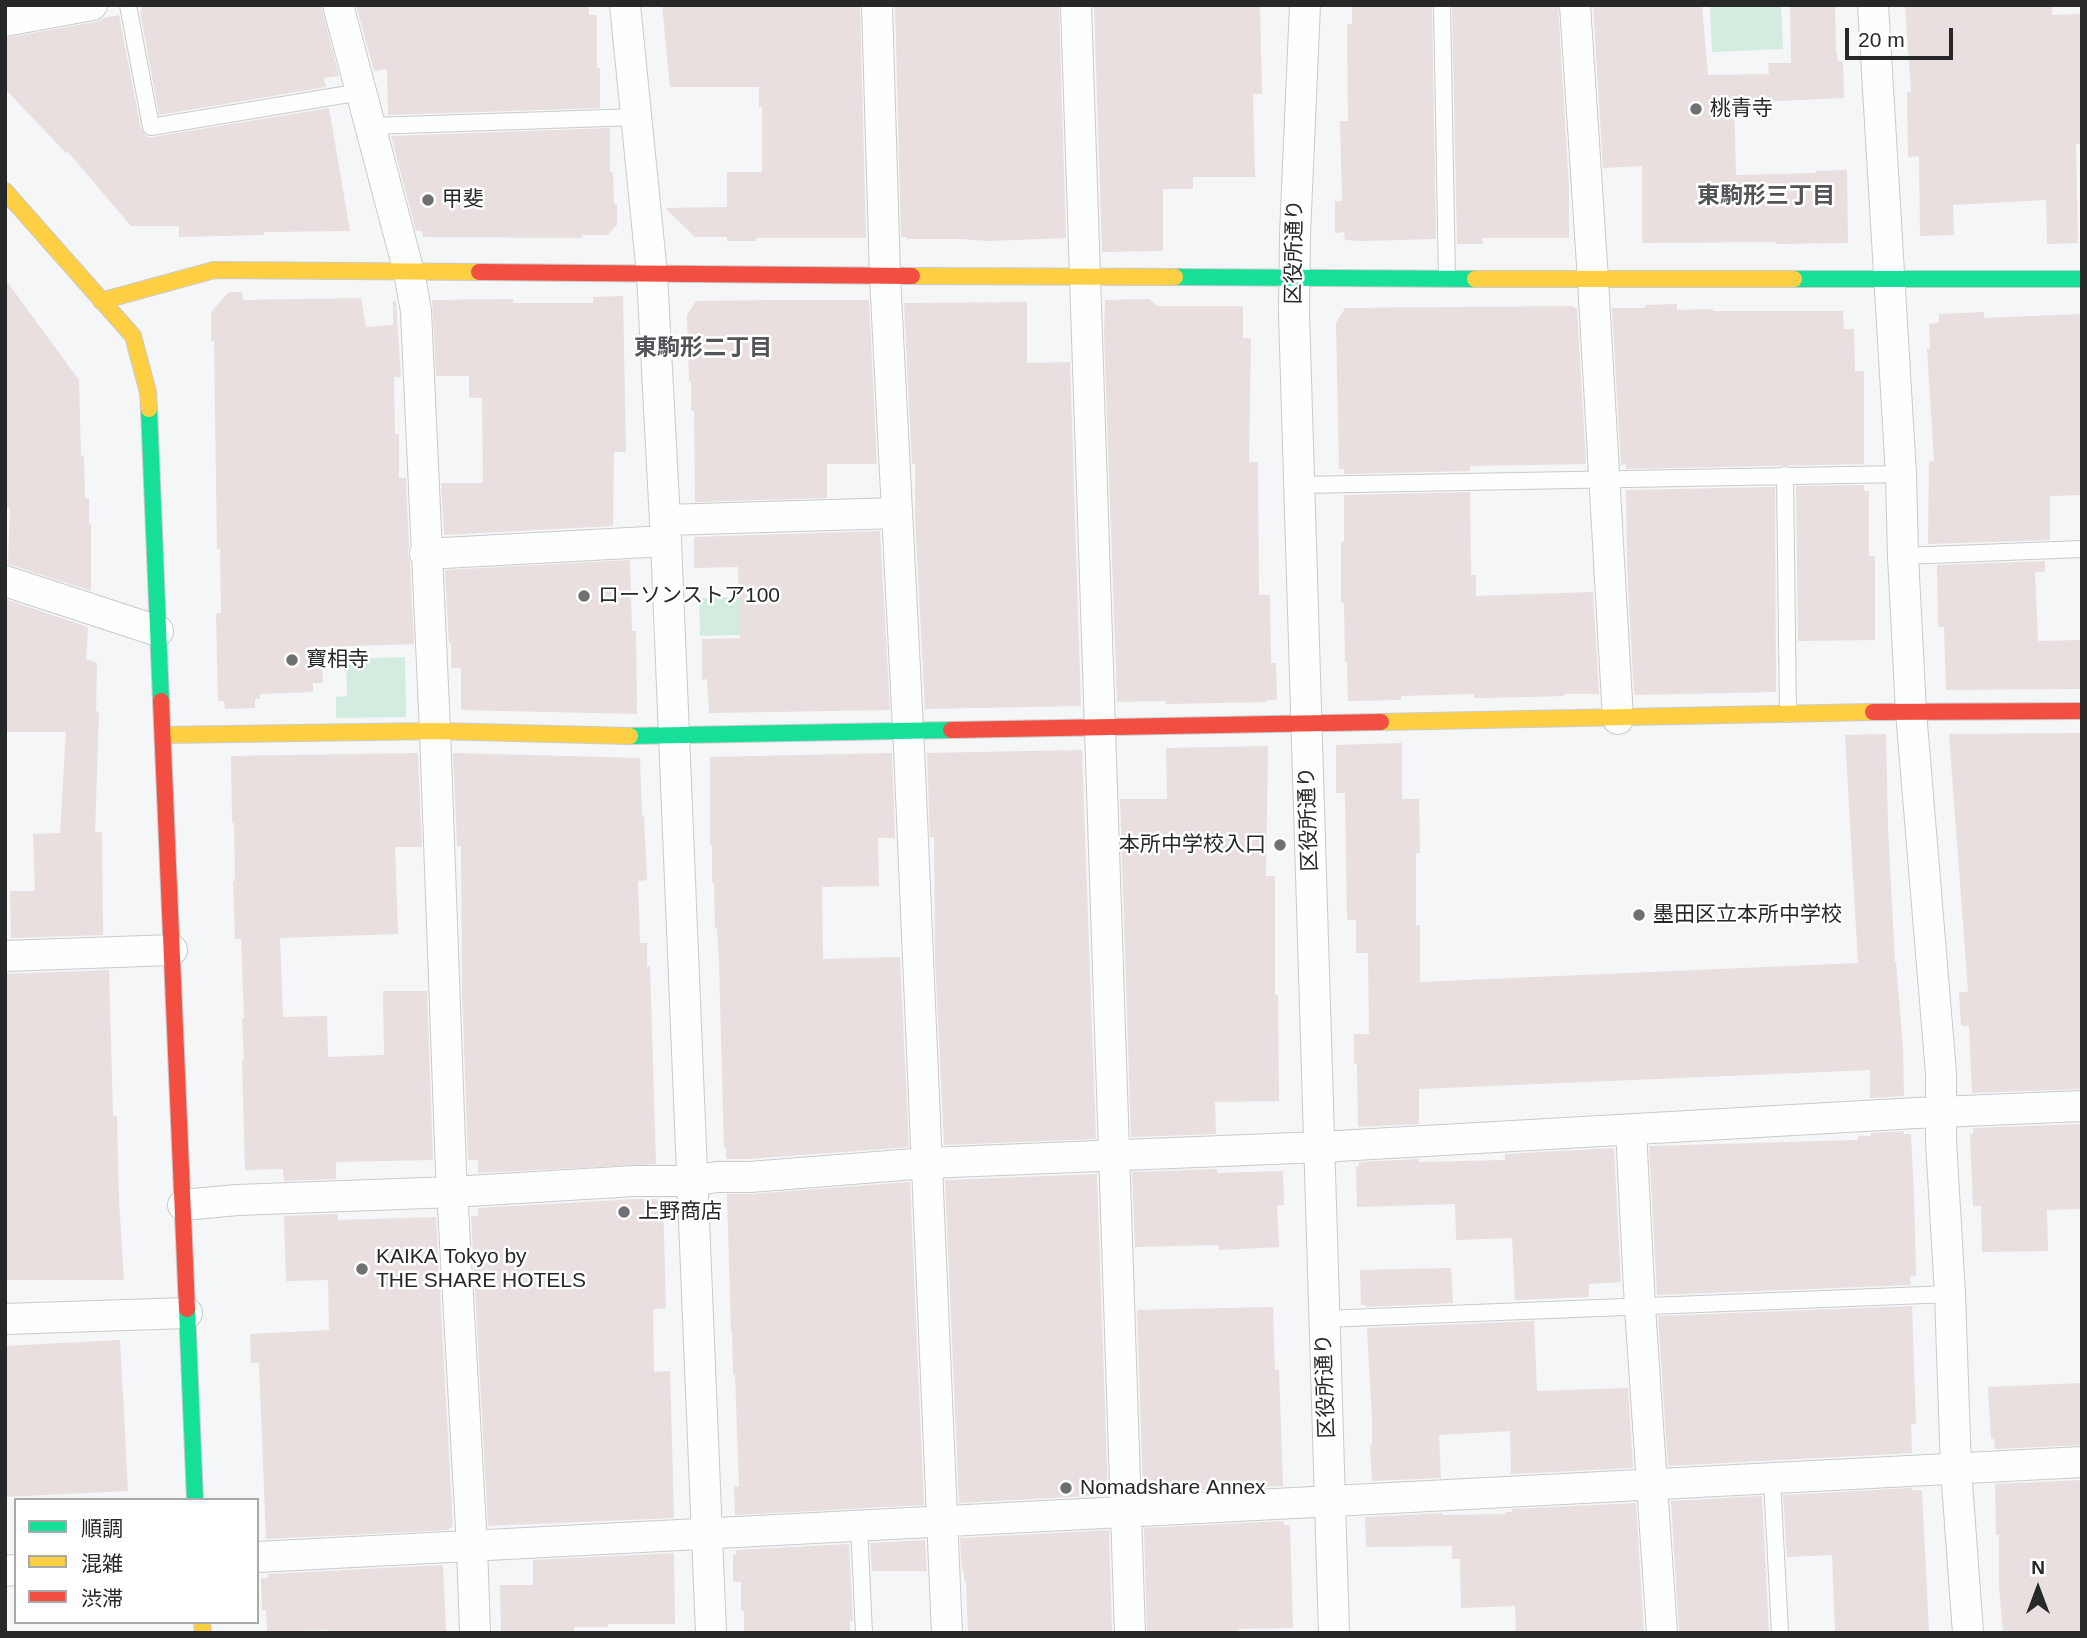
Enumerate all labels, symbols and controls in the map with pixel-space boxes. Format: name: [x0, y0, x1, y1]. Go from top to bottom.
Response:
scale bar: [1849, 14, 1958, 58]
text: 20 m: [1858, 28, 1905, 51]
place label: 桃青寺: [1710, 96, 1773, 122]
marker: 桃青寺: [1688, 101, 1704, 117]
district label: 東駒形三丁目: [1697, 183, 1835, 211]
place label: 甲斐: [442, 187, 484, 213]
marker: 甲斐: [420, 192, 436, 208]
street label: 区役所通り: [1281, 199, 1309, 305]
district label: 東駒形二丁目: [634, 335, 772, 363]
place label: ローソンストア100: [598, 583, 780, 609]
marker: ローソンストア100: [576, 588, 592, 604]
place label: 寶相寺: [306, 647, 369, 673]
marker: 寶相寺: [284, 652, 300, 668]
street label: 区役所通り: [1295, 766, 1323, 872]
place label: 本所中学校入口: [1119, 832, 1266, 858]
marker: 本所中学校入口: [1272, 837, 1288, 853]
place label: 墨田区立本所中学校: [1653, 902, 1842, 928]
marker: 墨田区立本所中学校: [1631, 907, 1647, 923]
place label: 上野商店: [638, 1199, 722, 1225]
marker: 上野商店: [616, 1204, 632, 1220]
place label: KAIKA Tokyo by THE SHARE HOTELS: [376, 1244, 586, 1294]
marker: KAIKA Tokyo by THE SHARE HOTELS: [354, 1261, 370, 1277]
street label: 区役所通り: [1312, 1333, 1340, 1439]
place label: Nomadshare Annex: [1080, 1475, 1266, 1501]
marker: Nomadshare Annex: [1058, 1480, 1074, 1496]
legend: [14, 1498, 259, 1624]
text: 順調: [81, 1517, 123, 1540]
text: 混雑: [81, 1552, 123, 1575]
north arrow: [2003, 1554, 2073, 1624]
text: N: [2031, 1557, 2045, 1578]
text: 渋滞: [81, 1587, 123, 1610]

